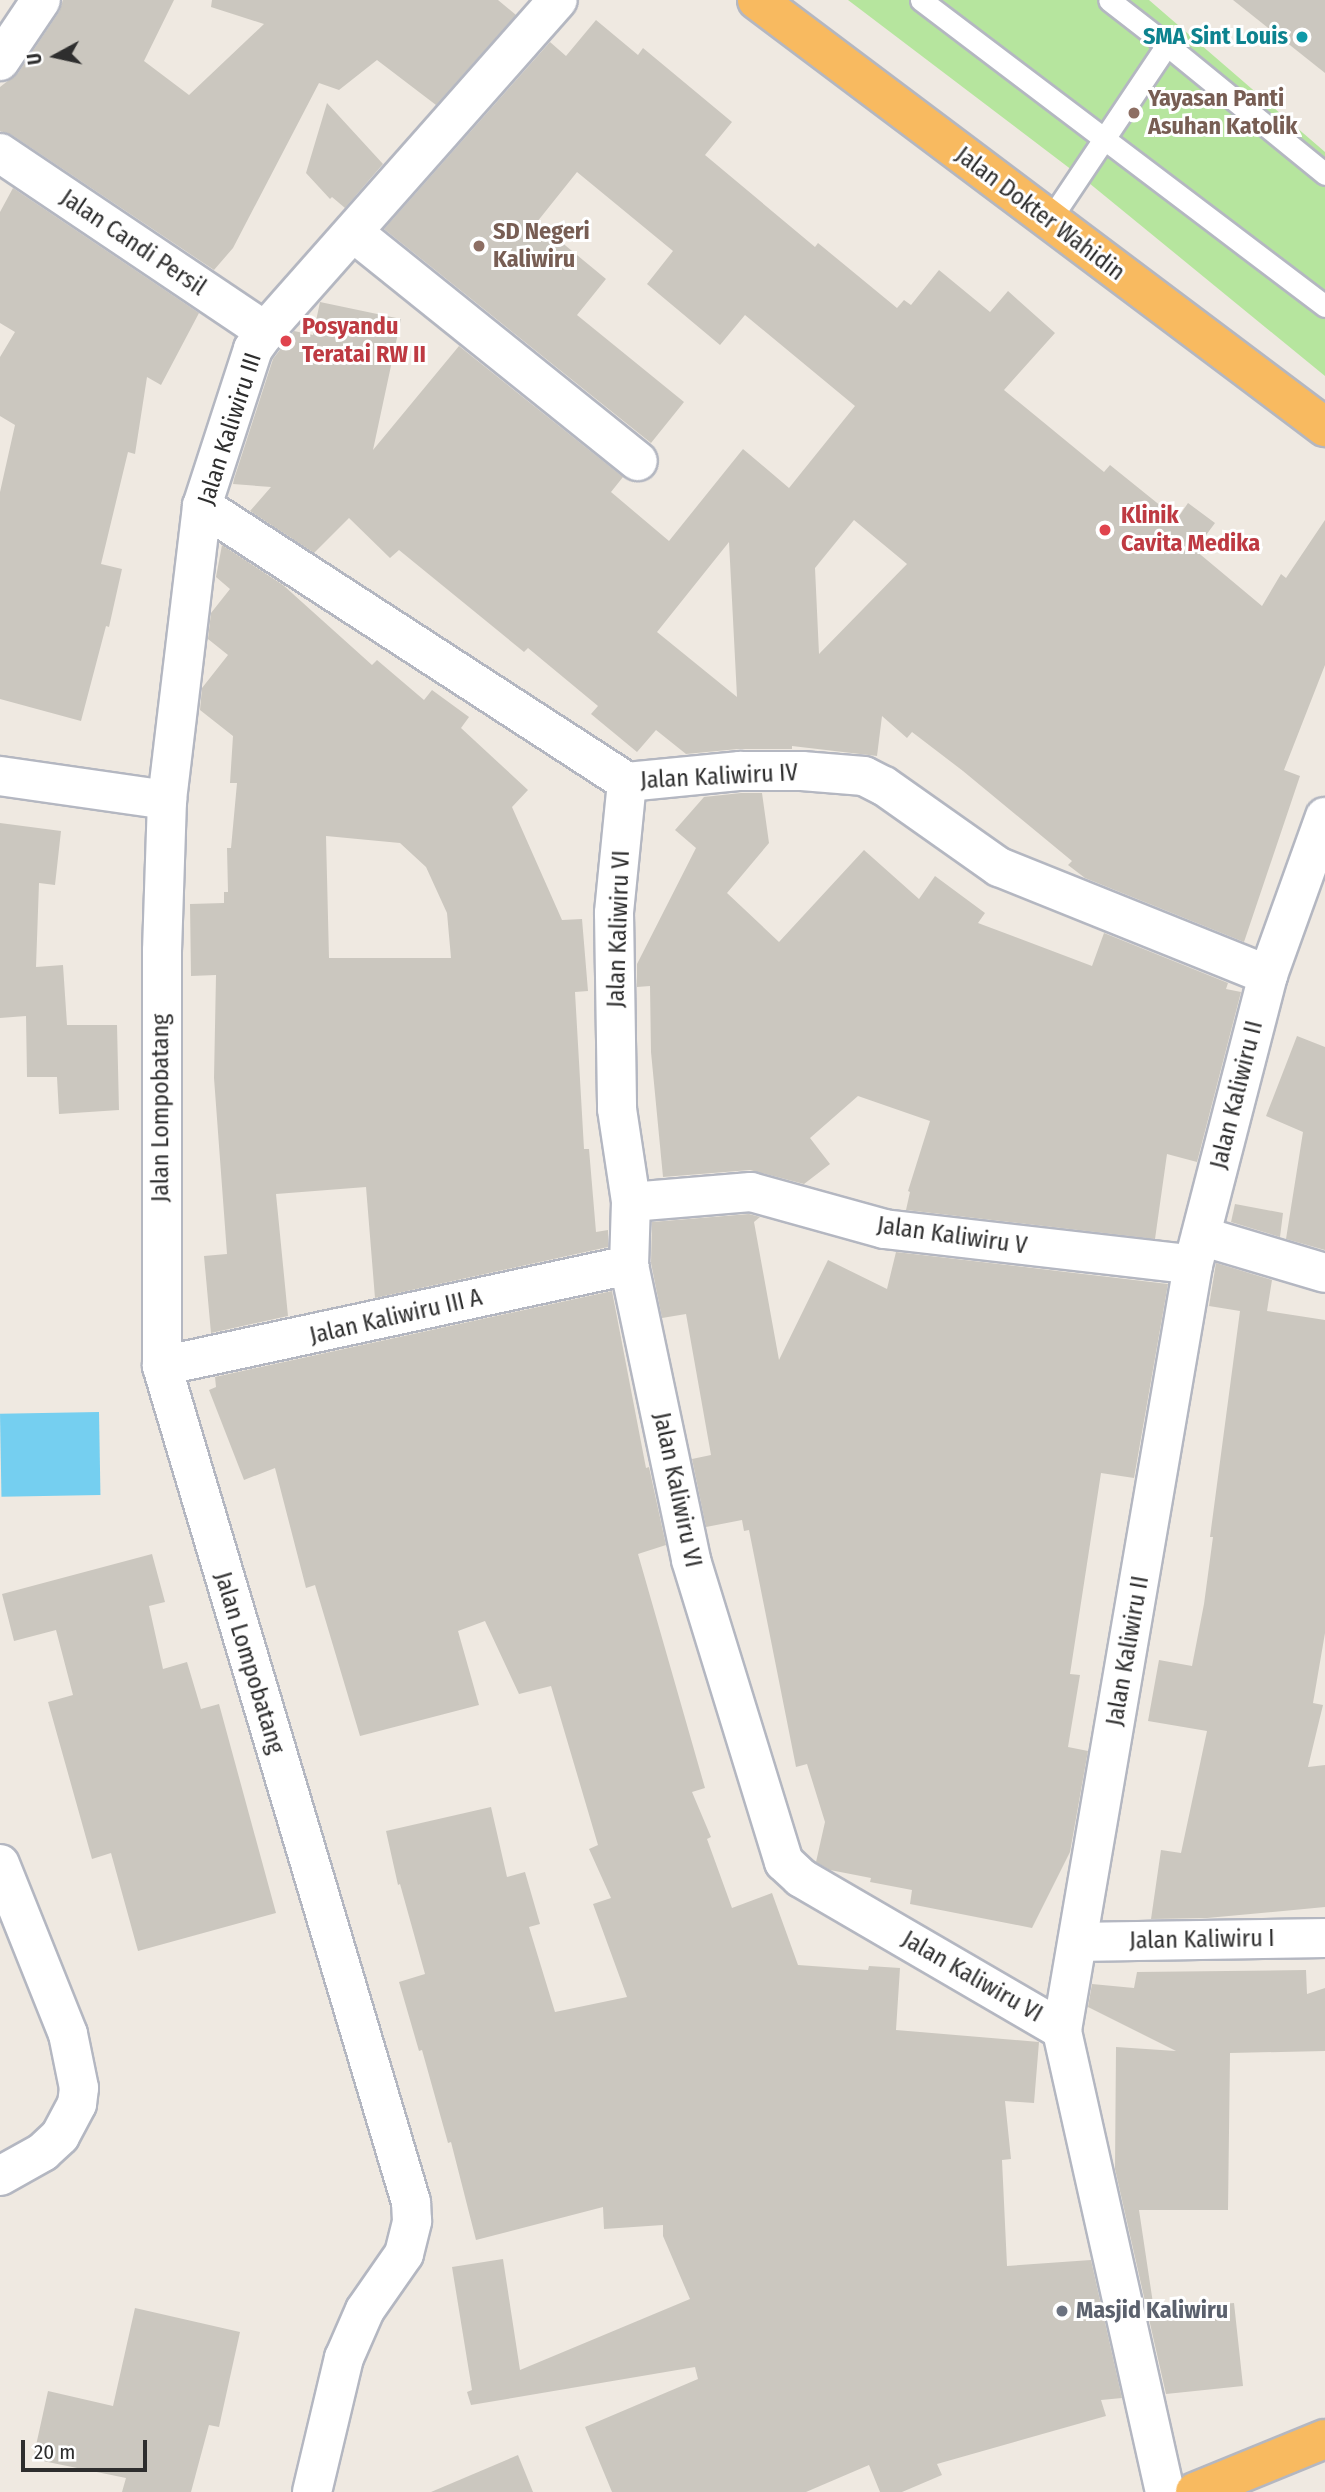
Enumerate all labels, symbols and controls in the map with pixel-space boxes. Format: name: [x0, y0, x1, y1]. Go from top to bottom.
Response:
north arrow: [21, 21, 91, 91]
place label: SMA Sint Louis: [1143, 23, 1288, 51]
marker: SMA Sint Louis: [1294, 29, 1310, 45]
text: U: [23, 52, 47, 66]
place label: Yayasan Panti Asuhan Katolik: [1148, 85, 1298, 141]
marker: Yayasan Panti Asuhan Katolik: [1126, 105, 1142, 121]
street label: Jalan Dokter Wahidin: [950, 141, 1130, 287]
street label: Jalan Candi Persil: [55, 184, 211, 302]
place label: SD Negeri Kaliwiru: [493, 218, 590, 274]
marker: SD Negeri Kaliwiru: [471, 238, 487, 254]
place label: Posyandu Teratai RW II: [302, 313, 426, 369]
marker: Posyandu Teratai RW II: [276, 331, 296, 351]
street label: Jalan Kaliwiru III: [192, 349, 268, 509]
place label: Klinik Cavita Medika: [1121, 502, 1260, 558]
marker: Klinik Cavita Medika: [1095, 520, 1115, 540]
street label: Jalan Kaliwiru IV: [640, 758, 798, 796]
street label: Jalan Kaliwiru VI: [602, 850, 636, 1008]
street label: Jalan Lompobatang: [147, 1014, 175, 1202]
street label: Jalan Kaliwiru II: [1205, 1018, 1269, 1172]
street label: Jalan Kaliwiru V: [875, 1211, 1029, 1261]
street label: Jalan Kaliwiru III A: [307, 1283, 485, 1351]
street label: Jalan Kaliwiru VI: [647, 1410, 707, 1570]
street label: Jalan Lompobatang: [208, 1569, 290, 1757]
street label: Jalan Kaliwiru II: [1101, 1574, 1155, 1728]
street label: Jalan Kaliwiru I: [1129, 1924, 1275, 1956]
street label: Jalan Kaliwiru VI: [897, 1925, 1047, 2029]
place label: Masjid Kaliwiru: [1076, 2297, 1228, 2325]
marker: Masjid Kaliwiru: [1054, 2303, 1070, 2319]
scale bar: [24, 2426, 150, 2470]
text: 20 m: [34, 2439, 75, 2465]

